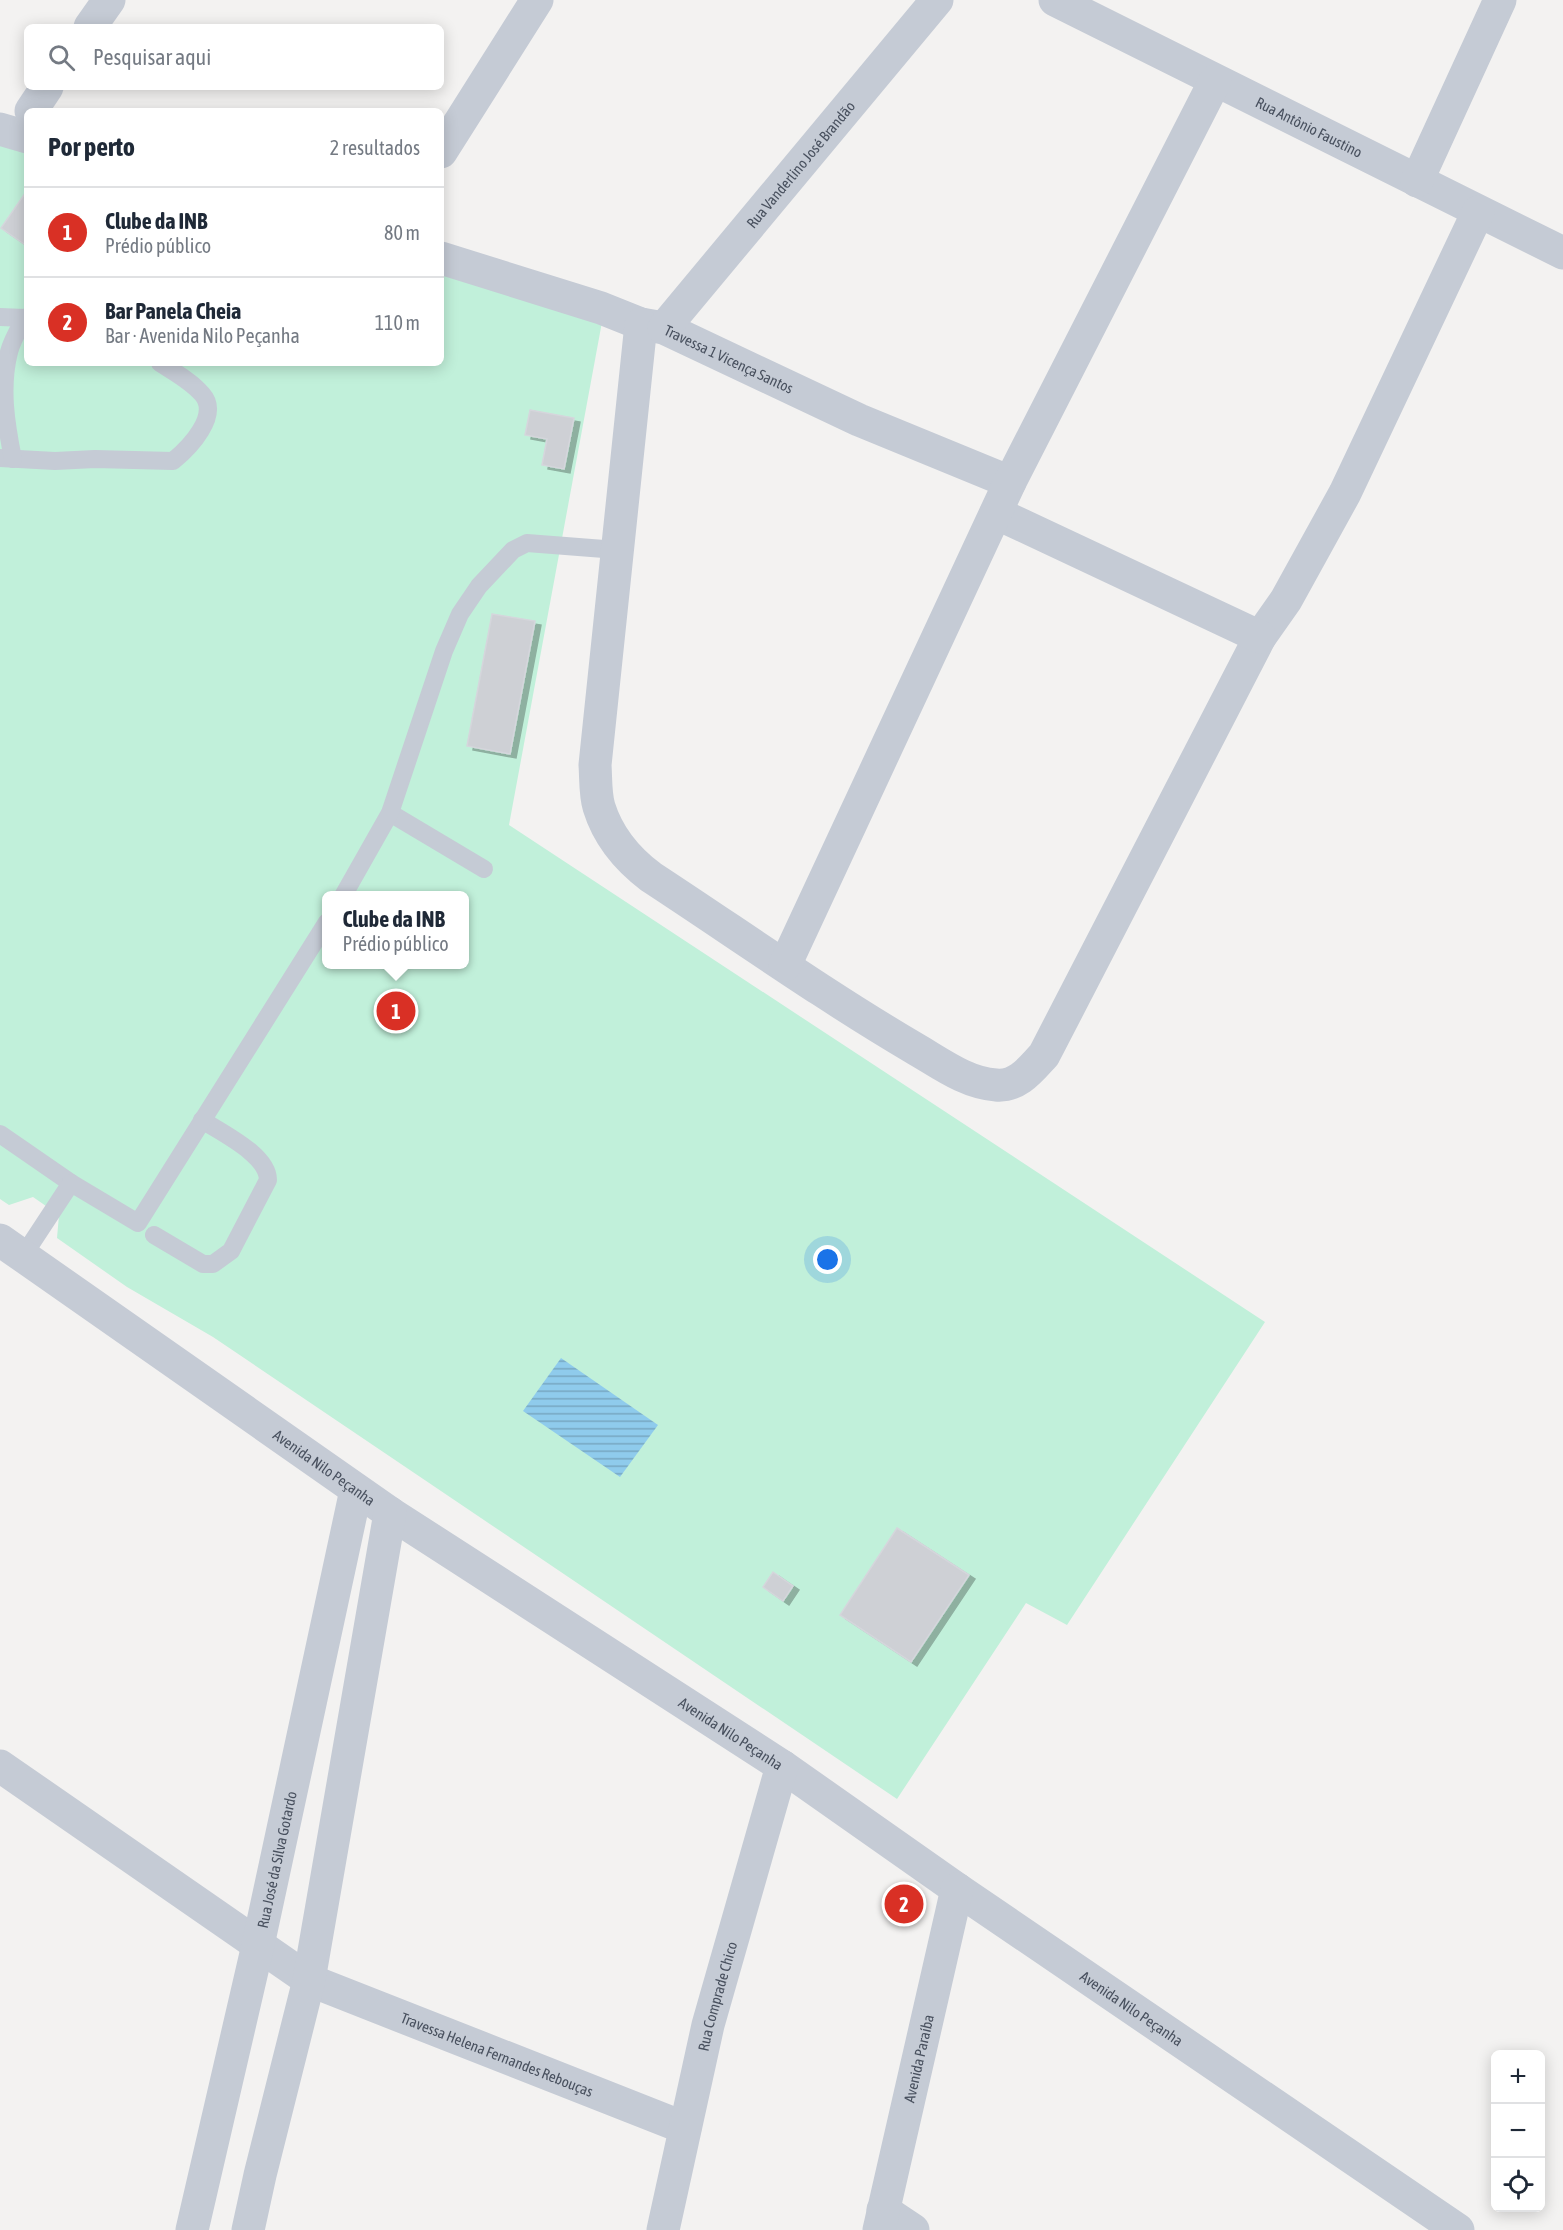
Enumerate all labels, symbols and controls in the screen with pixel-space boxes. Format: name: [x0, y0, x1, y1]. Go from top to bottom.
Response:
search box: [24, 24, 444, 90]
icon: search: [45, 41, 78, 74]
text: Pesquisar aqui: [93, 44, 211, 70]
street label: Rua Antônio Faustino: [1253, 93, 1365, 160]
street label: Rua Vanderlino José Brandão: [743, 97, 858, 231]
text: Por perto: [48, 132, 135, 162]
text: 2 resultados: [330, 136, 420, 159]
text: Clube da INB: [105, 208, 207, 234]
text: 1: [63, 221, 72, 244]
text: 80 m: [384, 221, 420, 244]
text: Prédio público: [105, 234, 211, 257]
text: Bar Panela Cheia: [105, 298, 241, 324]
text: 2: [63, 311, 72, 334]
text: 110 m: [375, 311, 420, 334]
street label: Travessa 1 Vicença Santos: [662, 321, 796, 396]
text: Bar · Avenida Nilo Peçanha: [105, 324, 300, 347]
popup: [322, 891, 469, 969]
text: Clube da INB: [342, 906, 445, 932]
text: Prédio público: [342, 932, 449, 955]
pin: 1: [376, 988, 416, 1034]
your location: [813, 1245, 842, 1274]
street label: Avenida Nilo Peçanha: [270, 1426, 379, 1509]
street label: Avenida Nilo Peçanha: [676, 1693, 786, 1773]
street label: Rua José da Silva Gotardo: [253, 1789, 299, 1930]
pin: 2: [884, 1882, 924, 1926]
street label: Rua Comprade Chico: [694, 1939, 740, 2053]
street label: Avenida Nilo Peçanha: [1077, 1967, 1186, 2049]
street label: Travessa Helena Fernandes Rebouças: [398, 2009, 596, 2100]
street label: Avenida Paraíba: [900, 2013, 937, 2104]
map controls: [1491, 2050, 1545, 2212]
button: +: [1491, 2050, 1545, 2104]
button: −: [1491, 2104, 1545, 2158]
button: locate: [1491, 2158, 1545, 2212]

